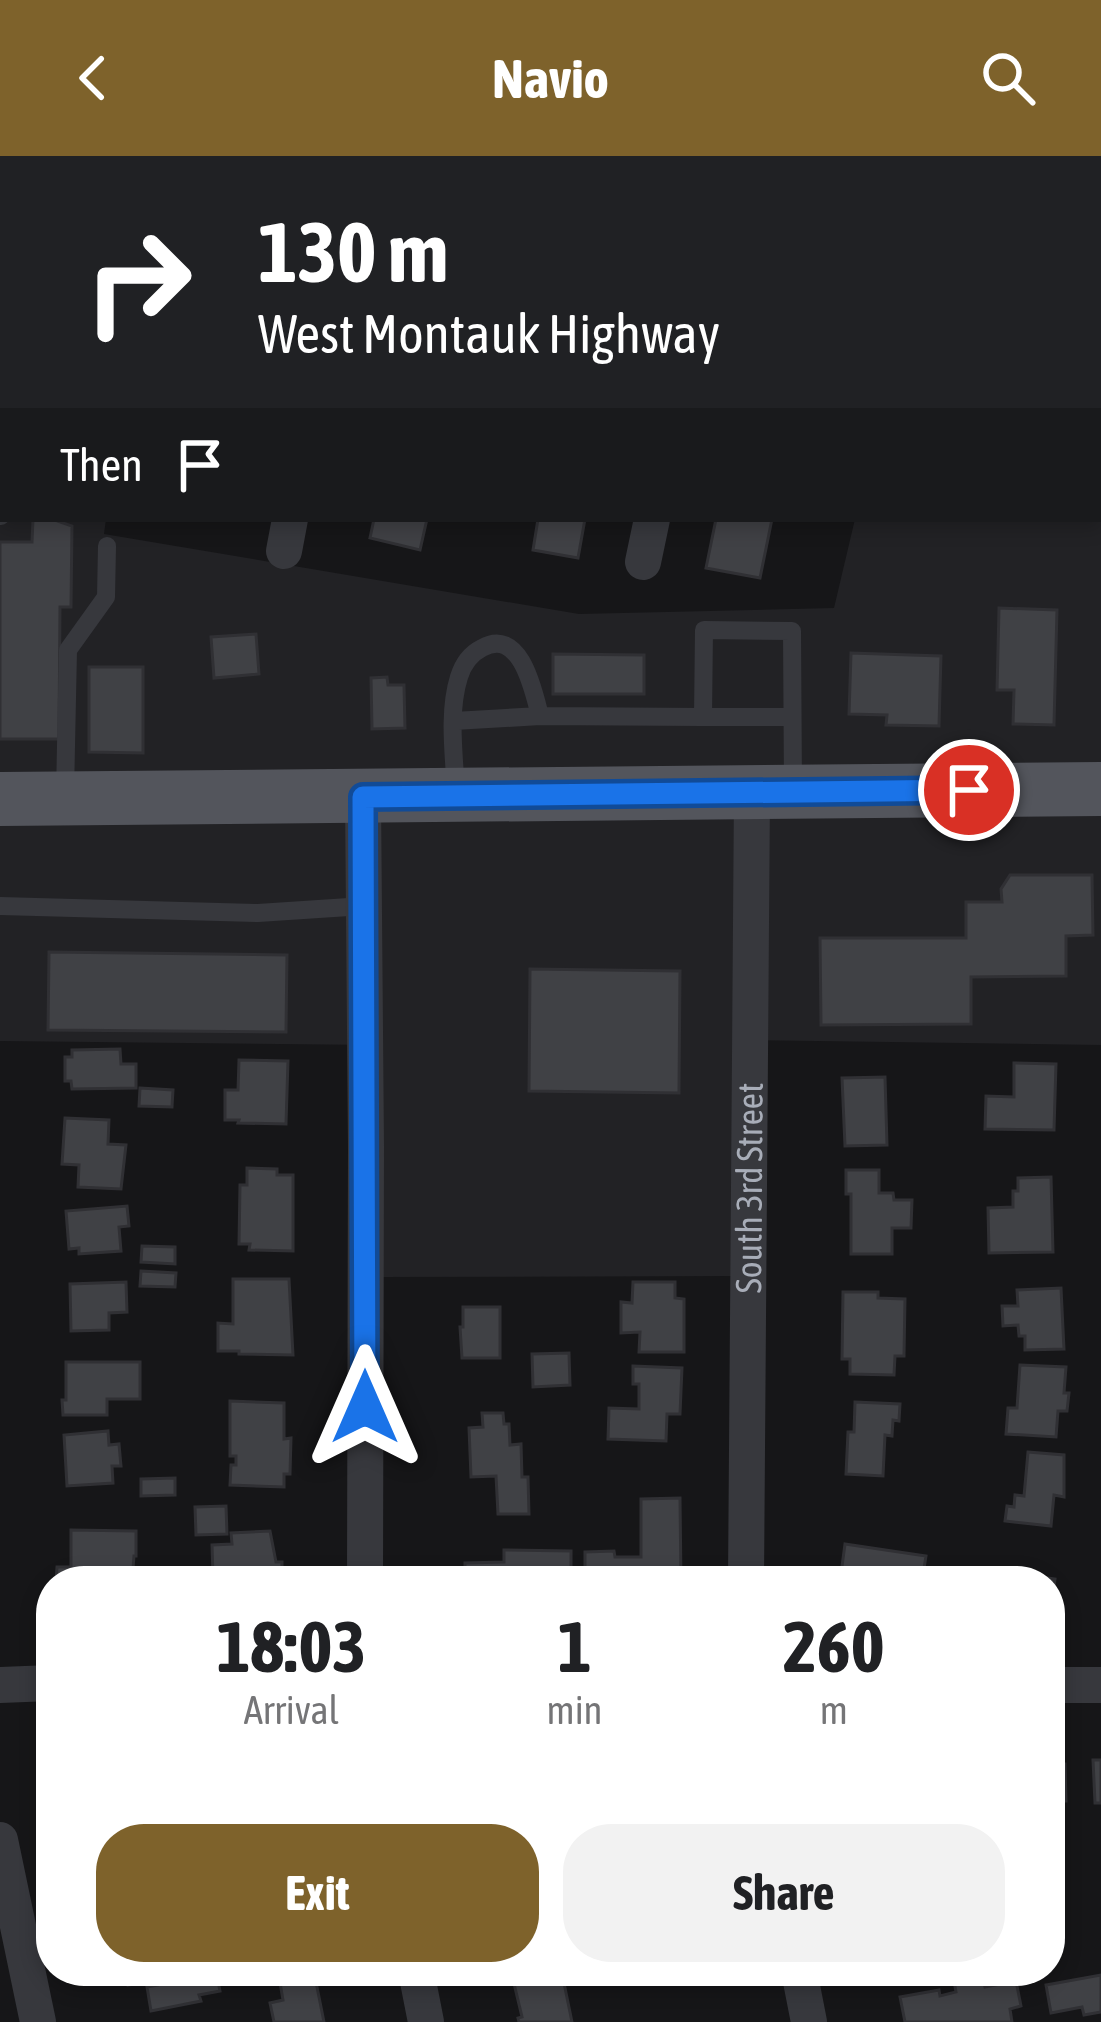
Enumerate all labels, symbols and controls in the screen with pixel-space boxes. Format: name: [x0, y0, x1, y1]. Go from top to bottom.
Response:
icon: back: [60, 45, 126, 111]
icon: search: [975, 45, 1041, 111]
text: Navio: [492, 48, 609, 109]
icon: right: [60, 204, 216, 360]
text: 130 m: [258, 204, 448, 300]
text: West Montauk Highway: [258, 303, 720, 364]
icon: arrive: [167, 432, 233, 498]
text: Then: [60, 439, 143, 491]
pin: [918, 739, 1020, 841]
icon: arrive: [936, 757, 1002, 823]
street label: South 3rd Street: [727, 1082, 771, 1294]
position arrow: [302, 1344, 428, 1470]
text: 18:03: [216, 1605, 366, 1687]
text: 1: [558, 1605, 591, 1687]
text: 260: [783, 1605, 885, 1687]
text: Arrival: [244, 1688, 339, 1732]
text: min: [547, 1688, 603, 1732]
text: m: [820, 1688, 848, 1732]
button: Exit: [96, 1824, 539, 1962]
button: Share: [563, 1824, 1005, 1962]

